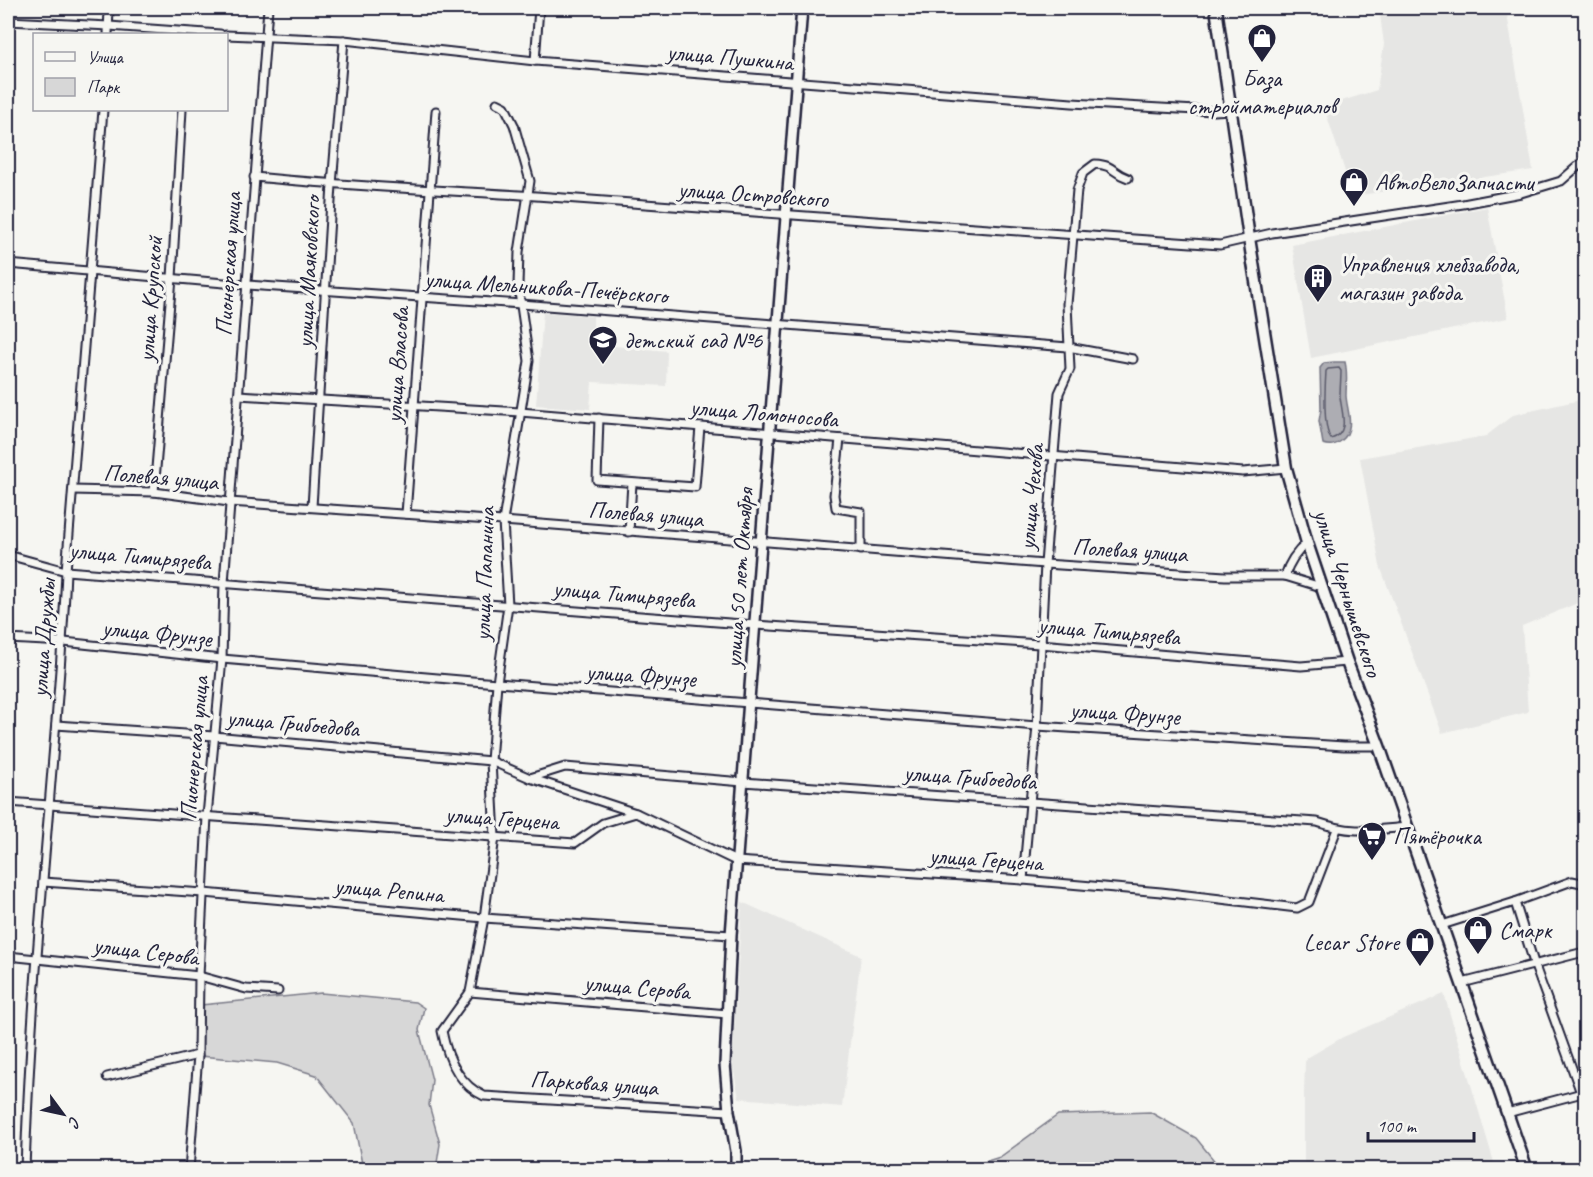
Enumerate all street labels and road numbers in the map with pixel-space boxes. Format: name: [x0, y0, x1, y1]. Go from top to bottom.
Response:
street label: улица Пушкина: [664, 36, 797, 78]
street label: улица Островского: [675, 174, 831, 214]
street label: Пионерская улица: [208, 190, 248, 337]
street label: улица Маяковского: [289, 193, 327, 351]
street label: улица Крупской: [131, 233, 169, 365]
street label: улица Мельникова-Печёрского: [421, 263, 671, 311]
street label: улица Власова: [378, 304, 416, 426]
street label: улица Ломоносова: [687, 391, 840, 435]
street label: улица Чехова: [1011, 441, 1051, 553]
street label: Полевая улица: [102, 457, 221, 497]
street label: улица 50 лет Октября: [718, 485, 760, 671]
street label: Полевая улица: [587, 494, 706, 534]
street label: улица Чернышевского: [1306, 504, 1390, 682]
street label: улица Папанина: [467, 505, 501, 643]
street label: Полевая улица: [1072, 531, 1190, 569]
street label: улица Тимирязева: [66, 535, 213, 577]
street label: улица Тимирязева: [550, 573, 697, 615]
street label: улица Дружбы: [24, 576, 62, 700]
street label: улица Тимирязева: [1035, 610, 1182, 652]
street label: улица Фрунзе: [99, 612, 215, 654]
street label: улица Фрунзе: [583, 656, 699, 694]
street label: Пионерская улица: [173, 674, 215, 821]
street label: улица Фрунзе: [1067, 694, 1183, 732]
street label: улица Грибоедова: [224, 702, 362, 744]
street label: улица Грибоедова: [901, 757, 1039, 797]
street label: улица Герцена: [442, 799, 562, 837]
street label: улица Герцена: [926, 840, 1046, 878]
street label: улица Репина: [331, 870, 447, 910]
street label: улица Серова: [90, 929, 203, 973]
street label: улица Серова: [581, 967, 693, 1007]
street label: Парковая улица: [529, 1064, 660, 1103]

